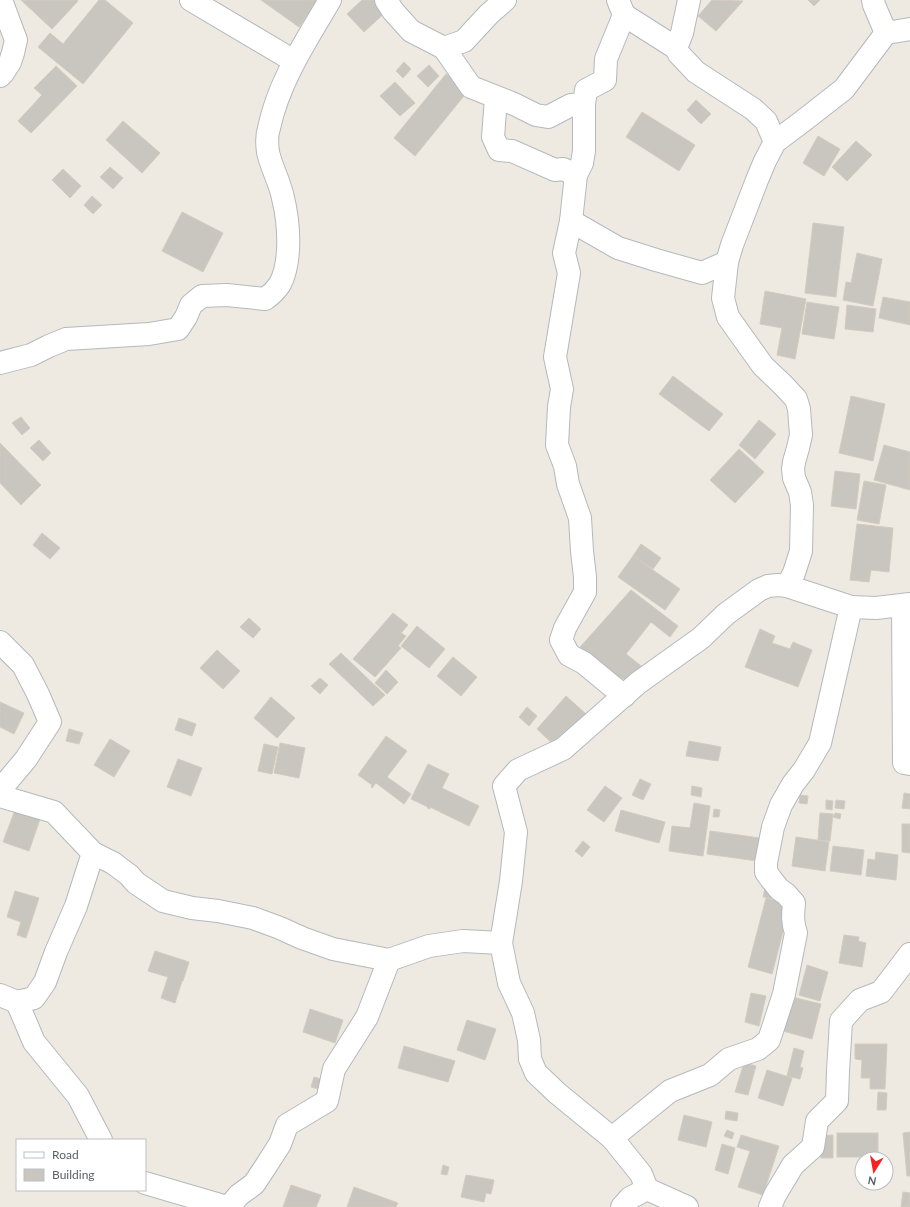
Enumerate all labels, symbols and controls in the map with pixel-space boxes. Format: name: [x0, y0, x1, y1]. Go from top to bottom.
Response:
legend: [16, 1139, 146, 1191]
text: Road: [52, 1147, 79, 1162]
north arrow: [854, 1151, 894, 1191]
text: Building: [52, 1167, 95, 1182]
text: N: [867, 1174, 877, 1188]

